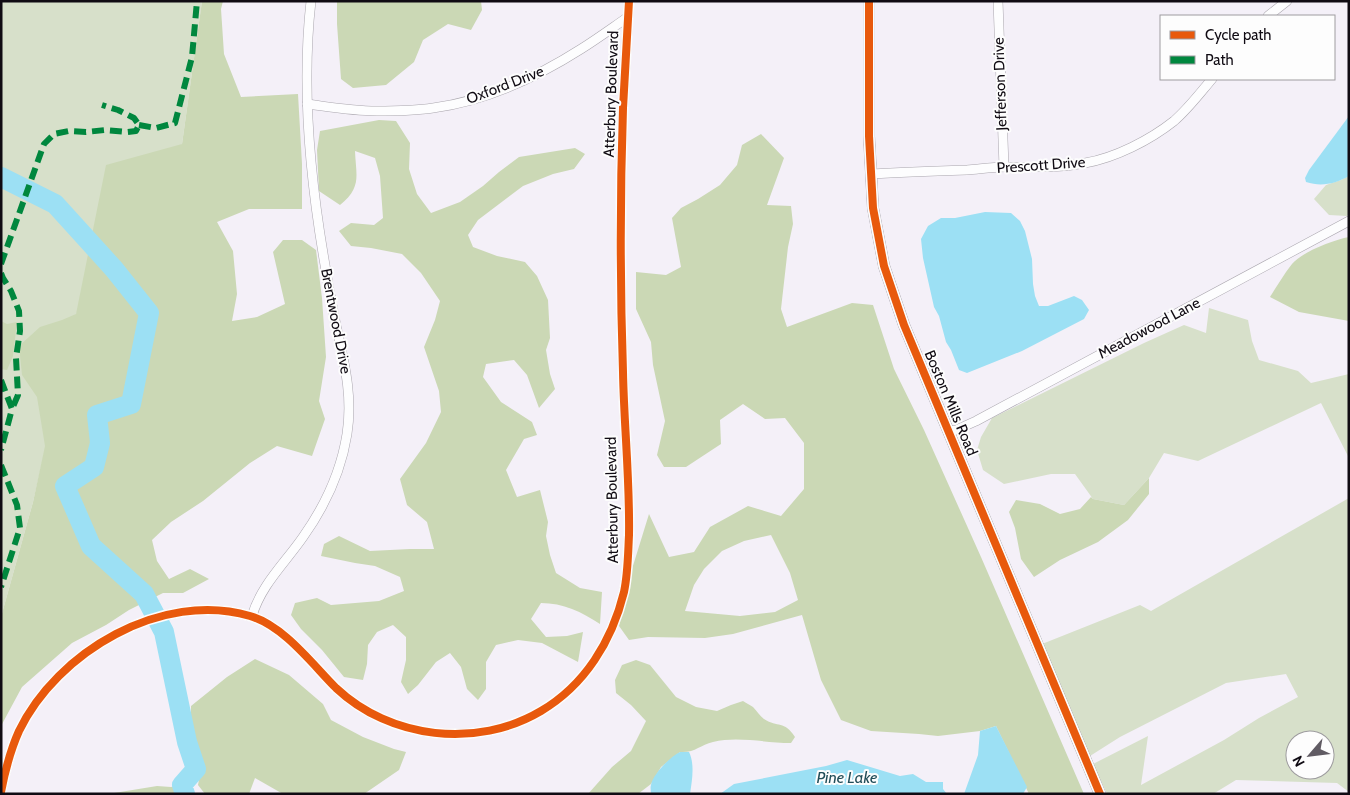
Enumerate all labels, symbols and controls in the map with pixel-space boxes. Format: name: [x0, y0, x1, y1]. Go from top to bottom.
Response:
legend: [1160, 15, 1335, 80]
text: Cycle path: [1205, 26, 1271, 44]
street label: Atterbury Boulevard: [600, 30, 622, 158]
street label: Jefferson Drive: [989, 37, 1011, 132]
text: Path: [1205, 51, 1234, 69]
street label: Oxford Drive: [464, 62, 547, 108]
street label: Prescott Drive: [996, 153, 1086, 177]
street label: Brentwood Drive: [317, 267, 355, 376]
street label: Meadowood Lane: [1095, 293, 1203, 363]
street label: Boston Mills Road: [921, 348, 981, 458]
street label: Atterbury Boulevard: [602, 437, 622, 563]
north arrow: [1285, 730, 1335, 780]
text: N: [1288, 753, 1309, 770]
water label: Pine Lake: [817, 768, 877, 787]

